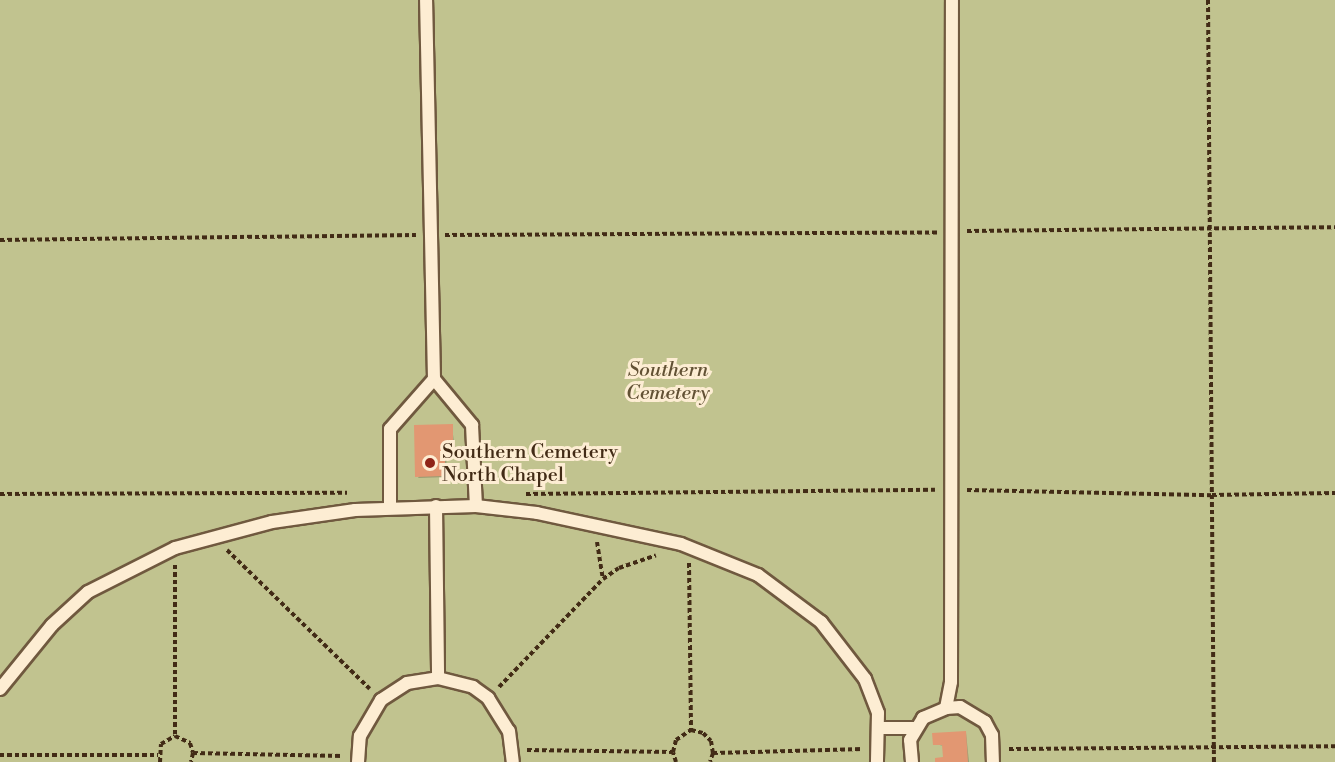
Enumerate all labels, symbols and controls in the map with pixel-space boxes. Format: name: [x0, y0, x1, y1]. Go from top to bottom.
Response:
park label: Southern Cemetery: [626, 358, 710, 405]
place label: Southern Cemetery North Chapel: [442, 440, 618, 487]
marker: Southern Cemetery North Chapel: [423, 456, 437, 470]

